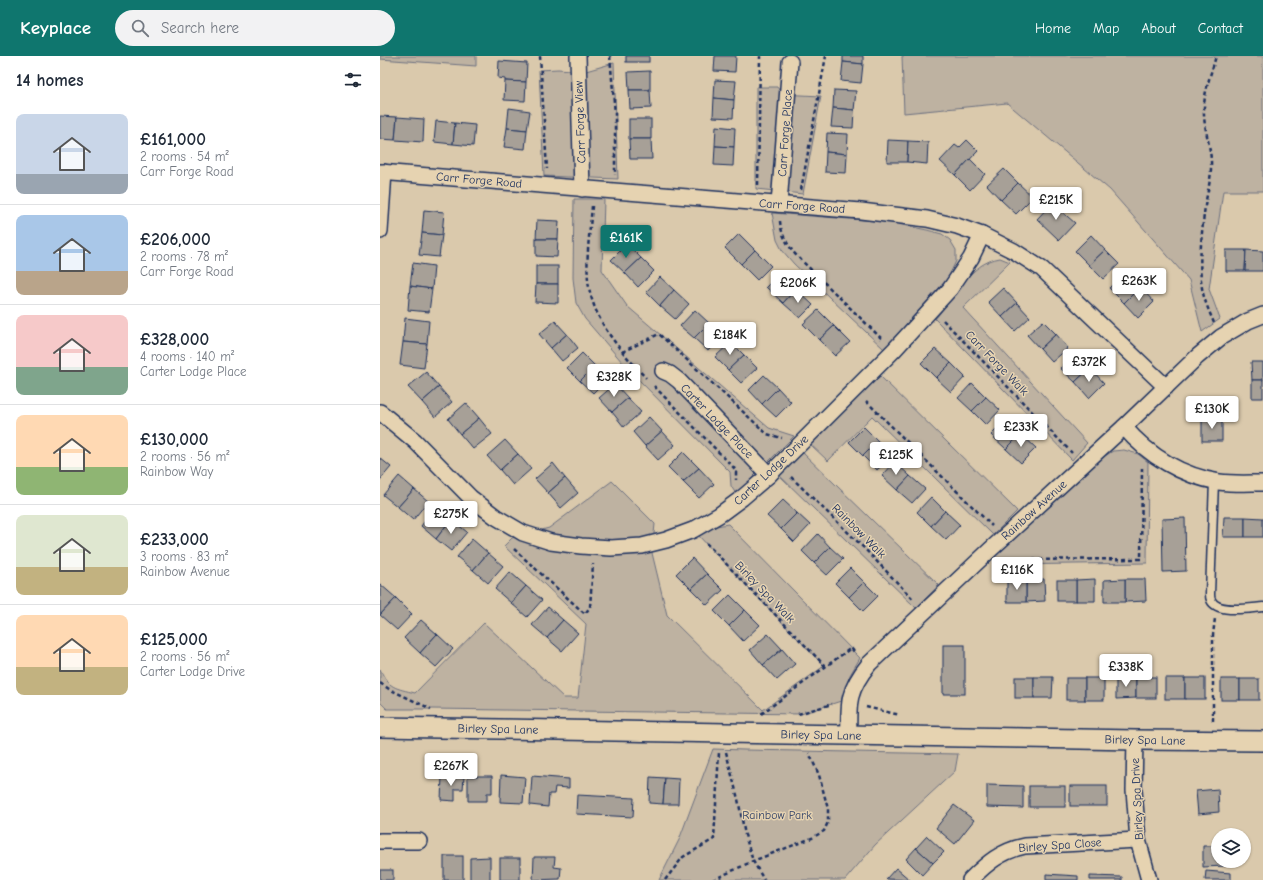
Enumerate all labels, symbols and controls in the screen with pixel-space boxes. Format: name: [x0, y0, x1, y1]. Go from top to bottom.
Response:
search box: [115, 10, 395, 46]
text: Keyplace: [20, 17, 91, 39]
icon: search: [129, 17, 151, 39]
text: Search here: [161, 19, 239, 37]
text: Home: [1035, 20, 1071, 37]
text: Map: [1093, 20, 1119, 37]
text: About: [1141, 20, 1176, 37]
text: Contact: [1198, 20, 1243, 37]
icon: filters: [342, 69, 364, 91]
text: 14 homes: [16, 71, 83, 90]
street label: Carr Forge View: [572, 80, 588, 164]
street label: Carr Forge Place: [775, 89, 795, 177]
icon: home: [48, 130, 96, 178]
text: £161,000: [140, 130, 206, 149]
text: 2 rooms · 54 m²: [140, 149, 229, 164]
text: Carr Forge Road: [140, 164, 234, 179]
street label: Carr Forge Road: [435, 169, 523, 191]
pin: £215K: [1028, 187, 1084, 221]
text: £215K: [1039, 192, 1073, 207]
street label: Carr Forge Road: [758, 196, 846, 216]
pin: £161K: [598, 225, 654, 259]
text: £206,000: [140, 230, 211, 249]
text: £161K: [610, 230, 642, 245]
icon: home: [48, 231, 96, 279]
text: 2 rooms · 78 m²: [140, 249, 228, 264]
text: Carr Forge Road: [140, 264, 234, 279]
pin: £263K: [1111, 268, 1167, 302]
pin: £206K: [770, 270, 826, 304]
text: £263K: [1121, 273, 1157, 288]
text: £206K: [780, 275, 816, 290]
pin: £184K: [702, 322, 758, 356]
text: £184K: [713, 327, 747, 342]
street label: Carr Forge Walk: [963, 328, 1032, 398]
text: £328,000: [140, 330, 209, 349]
icon: home: [48, 331, 96, 379]
text: 4 rooms · 140 m²: [140, 349, 234, 364]
pin: £372K: [1061, 349, 1117, 383]
text: £372K: [1072, 354, 1106, 369]
text: Carter Lodge Place: [140, 364, 247, 379]
pin: £328K: [586, 364, 642, 398]
text: £328K: [596, 369, 632, 384]
street label: Carter Lodge Place: [678, 381, 756, 461]
pin: £130K: [1184, 396, 1240, 430]
text: £130K: [1195, 401, 1229, 416]
pin: £233K: [993, 414, 1049, 448]
text: £233K: [1003, 419, 1039, 434]
text: £130,000: [140, 430, 208, 449]
icon: home: [48, 431, 96, 479]
street label: Carter Lodge Drive: [731, 432, 811, 508]
pin: £125K: [868, 442, 924, 476]
text: £125K: [879, 447, 913, 462]
text: 2 rooms · 56 m²: [140, 449, 229, 464]
text: Rainbow Way: [140, 464, 213, 479]
street label: Rainbow Avenue: [998, 477, 1070, 543]
pin: £275K: [423, 501, 479, 535]
street label: Rainbow Walk: [829, 501, 889, 561]
text: £275K: [434, 506, 468, 521]
text: £233,000: [140, 530, 209, 549]
icon: home: [48, 531, 96, 579]
text: 3 rooms · 83 m²: [140, 549, 228, 564]
pin: £116K: [989, 557, 1045, 591]
street label: Birley Spa Walk: [732, 558, 798, 626]
text: £116K: [1001, 562, 1033, 577]
text: Rainbow Avenue: [140, 564, 230, 579]
text: £125,000: [140, 630, 208, 649]
icon: home: [48, 631, 96, 679]
text: 2 rooms · 56 m²: [140, 649, 229, 664]
pin: £338K: [1098, 654, 1154, 688]
text: £338K: [1108, 659, 1144, 674]
text: Carter Lodge Drive: [140, 664, 245, 679]
street label: Birley Spa Lane: [457, 721, 539, 737]
street label: Birley Spa Lane: [780, 727, 862, 743]
street label: Birley Spa Lane: [1104, 732, 1186, 748]
pin: £267K: [423, 753, 479, 787]
text: £267K: [434, 758, 469, 773]
street label: Birley Spa Drive: [1128, 758, 1146, 840]
park label: Rainbow Park: [742, 808, 812, 822]
map controls: [1211, 828, 1251, 868]
button: layers: [1211, 828, 1251, 868]
street label: Birley Spa Close: [1018, 835, 1102, 855]

